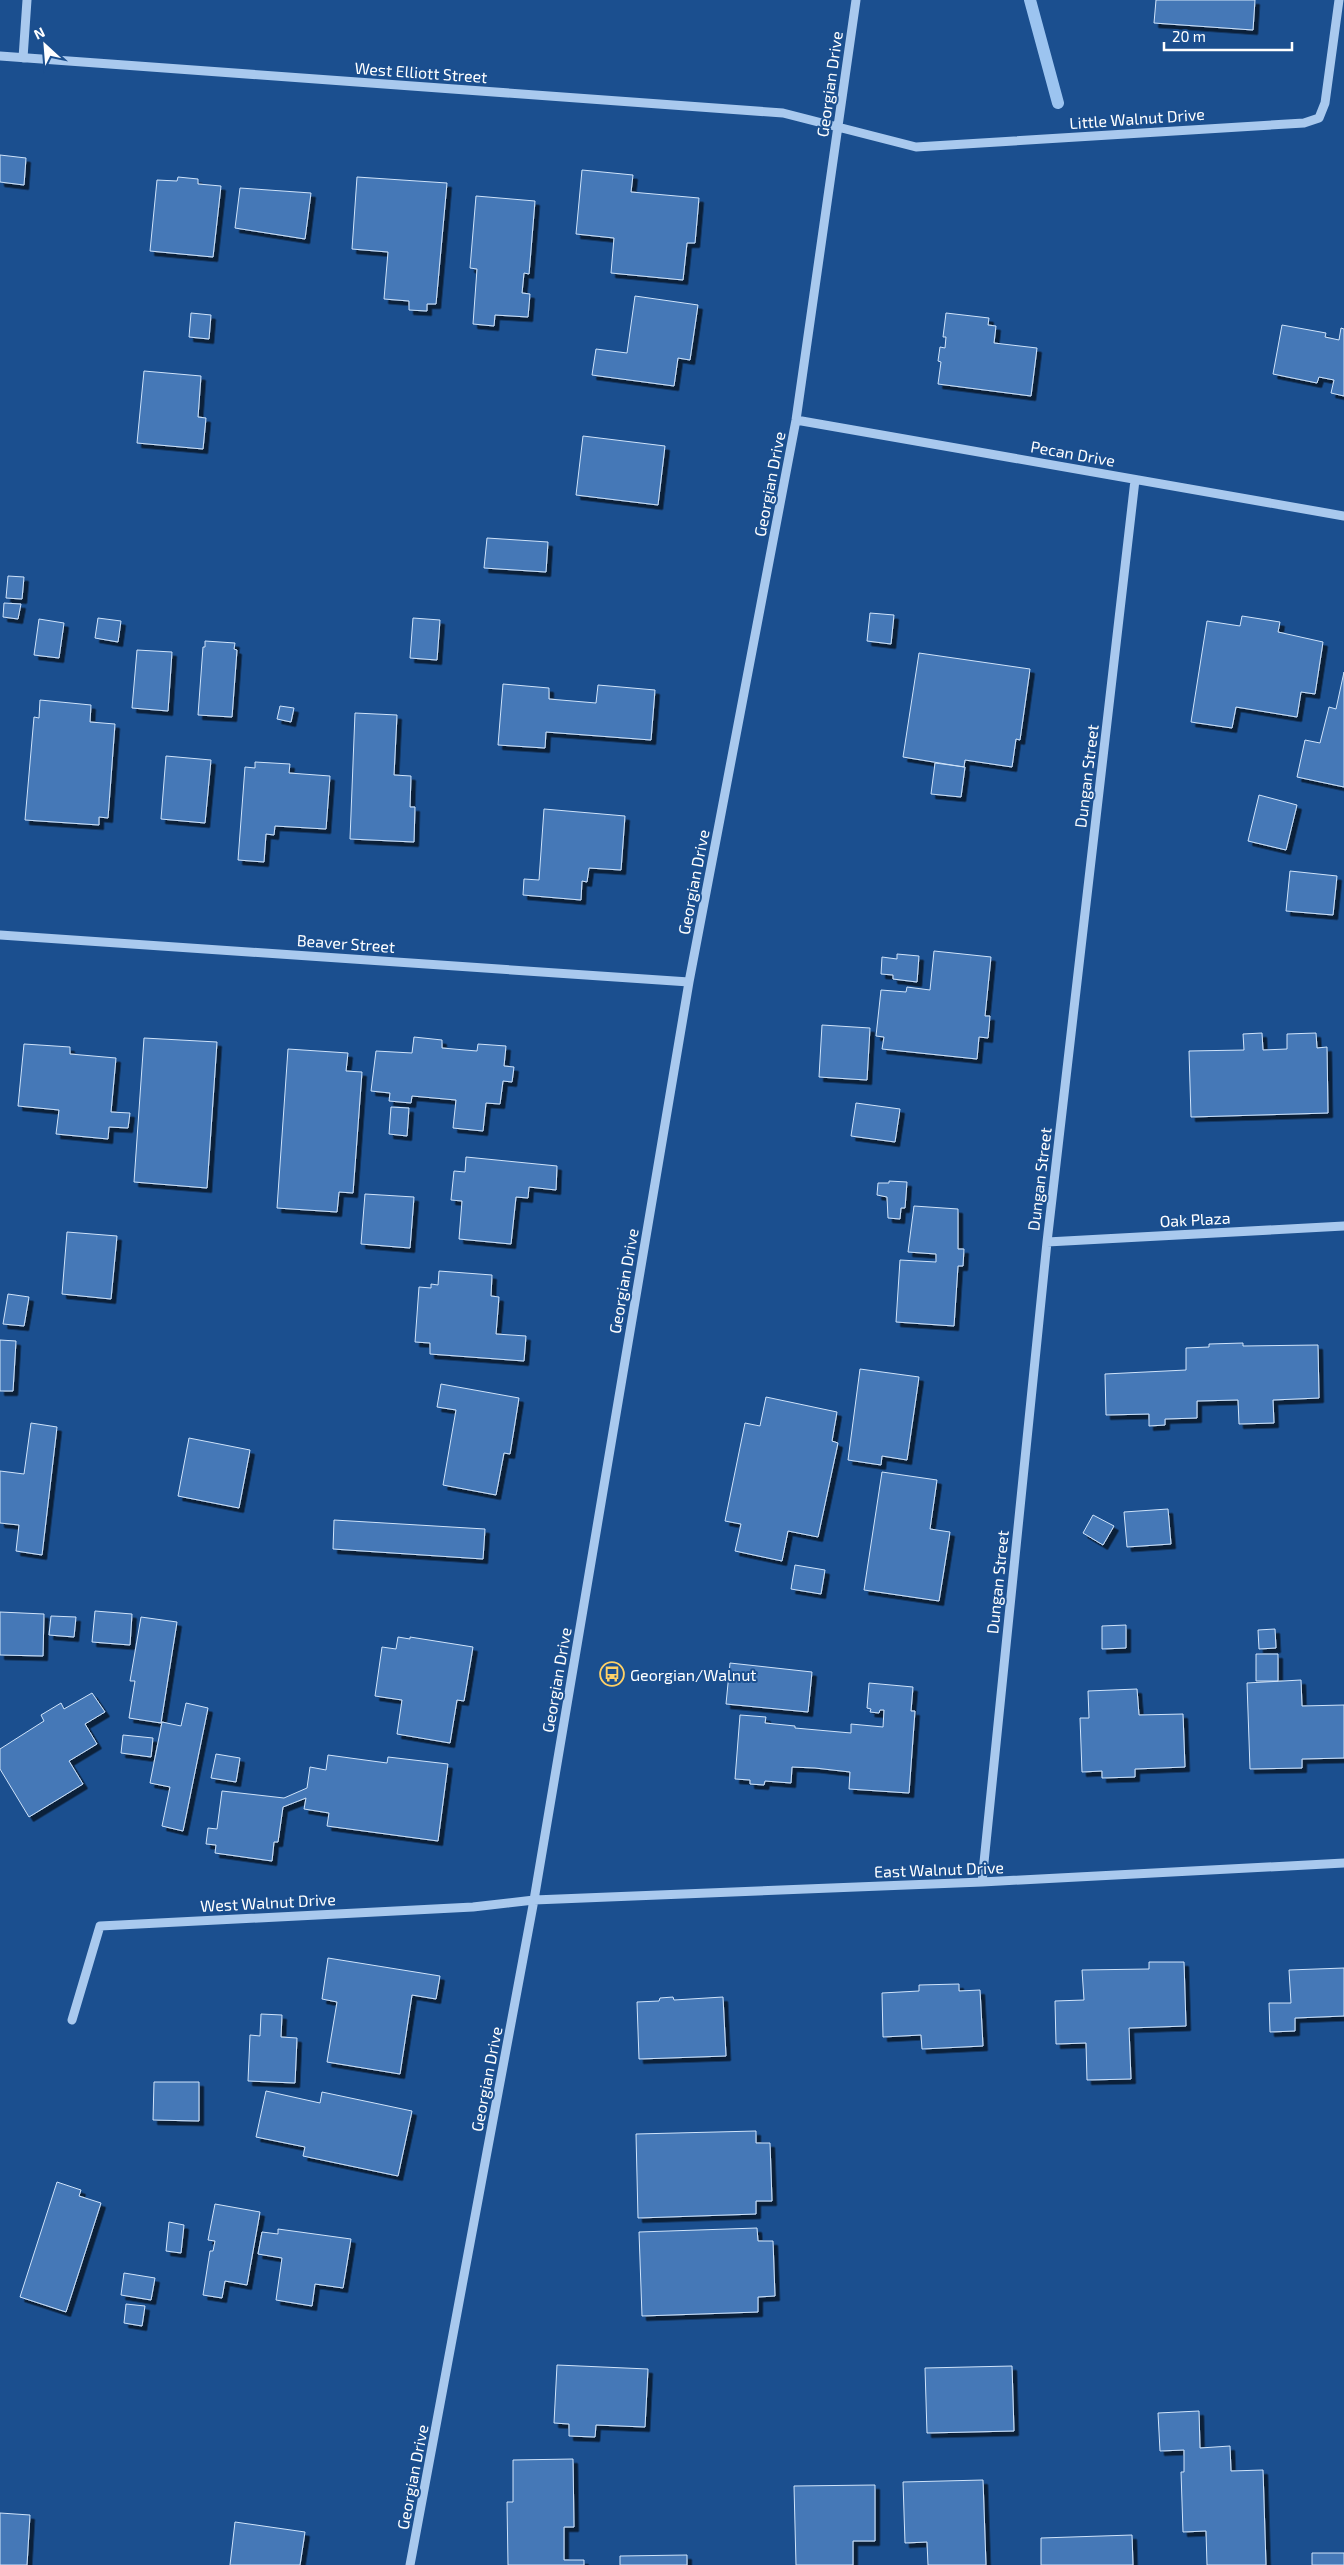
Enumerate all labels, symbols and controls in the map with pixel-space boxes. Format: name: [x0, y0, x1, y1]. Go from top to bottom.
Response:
north arrow: [20, 20, 70, 70]
scale bar: [1164, 20, 1292, 52]
text: N: [31, 23, 47, 43]
text: 20 m: [1172, 27, 1206, 45]
street label: Georgian Drive: [812, 30, 846, 138]
street label: West Elliott Street: [354, 58, 488, 86]
street label: Little Walnut Drive: [1069, 104, 1205, 132]
street label: Georgian Drive: [750, 430, 788, 538]
street label: Pecan Drive: [1029, 436, 1117, 470]
street label: Dungan Street: [1070, 723, 1102, 829]
street label: Georgian Drive: [674, 828, 712, 936]
street label: Beaver Street: [296, 930, 396, 956]
street label: Dungan Street: [1023, 1126, 1055, 1232]
street label: Oak Plaza: [1159, 1208, 1231, 1230]
street label: Georgian Drive: [604, 1227, 642, 1335]
street label: Dungan Street: [982, 1529, 1012, 1635]
street label: Georgian Drive: [537, 1626, 575, 1734]
bus stop icon: Georgian/Walnut: [599, 1661, 625, 1687]
place label: Georgian/Walnut: [630, 1665, 756, 1684]
street label: East Walnut Drive: [874, 1857, 1004, 1881]
street label: West Walnut Drive: [200, 1889, 336, 1915]
street label: Georgian Drive: [467, 2025, 505, 2133]
street label: Georgian Drive: [393, 2423, 431, 2531]

